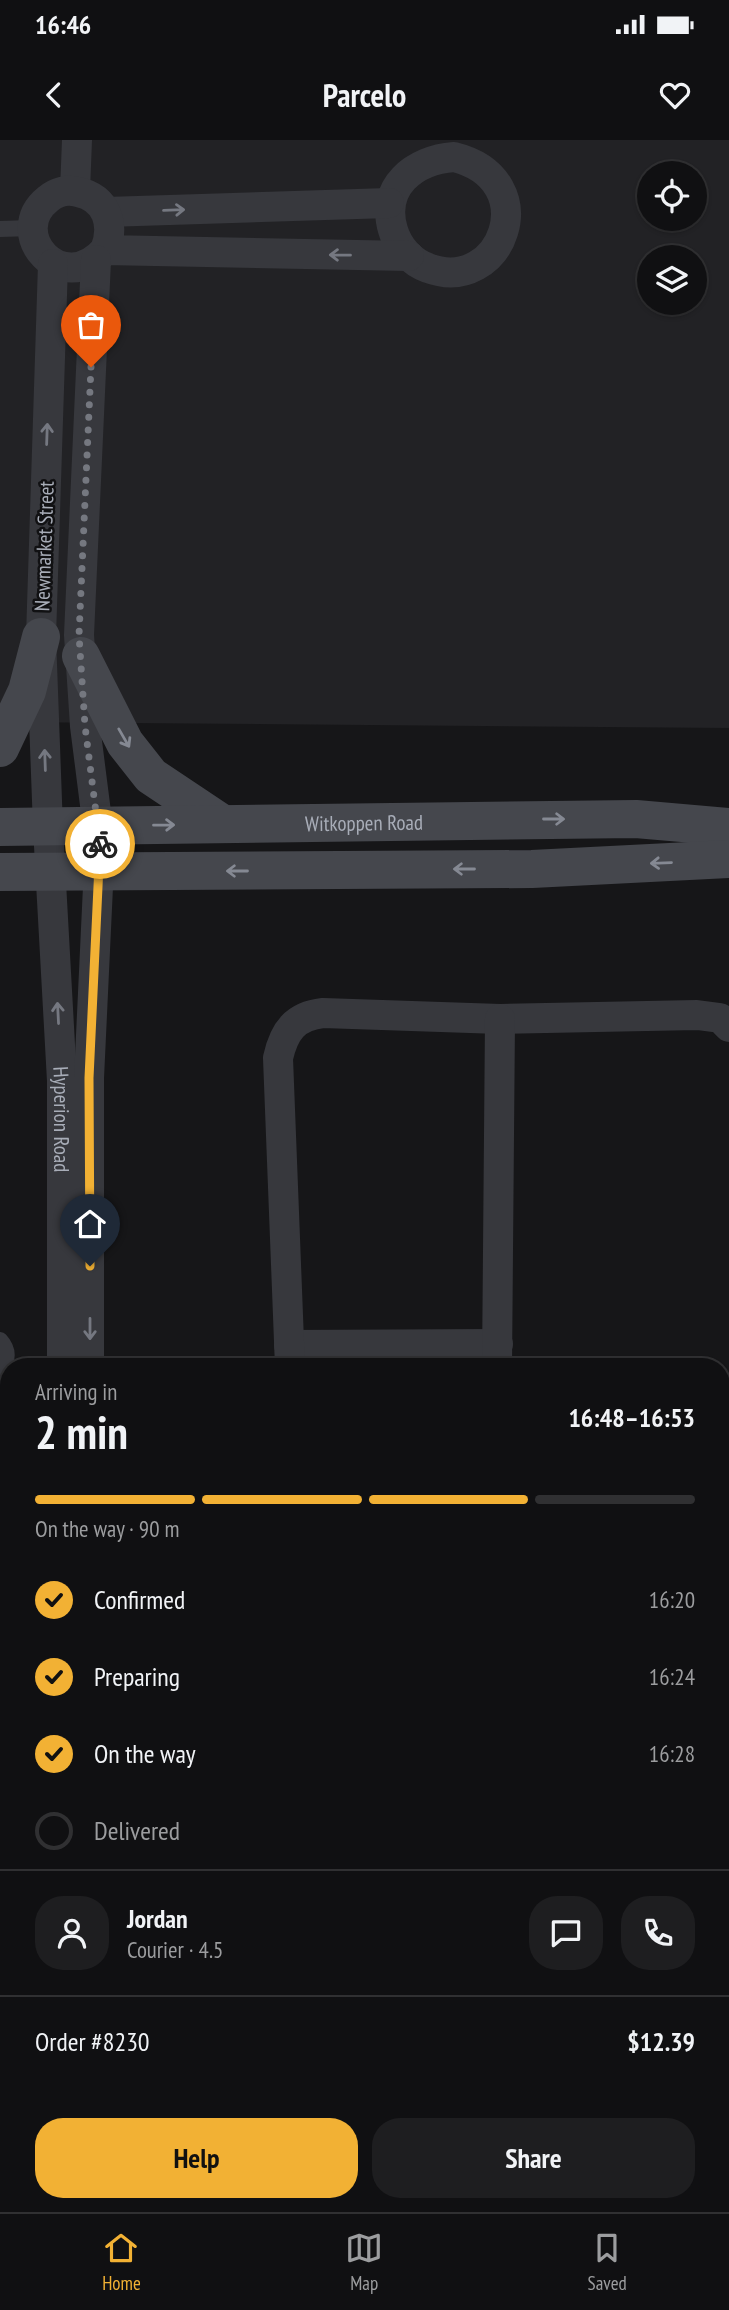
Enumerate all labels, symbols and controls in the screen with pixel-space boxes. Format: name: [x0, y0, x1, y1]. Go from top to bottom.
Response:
text: 16:46: [35, 8, 91, 41]
text: Parcelo: [323, 74, 406, 116]
icon: back: [35, 76, 73, 114]
icon: heart: [656, 76, 694, 114]
map controls: [637, 161, 707, 315]
button: locate: [637, 161, 707, 231]
one-way arrow: [162, 203, 185, 217]
button: layers: [637, 245, 707, 315]
one-way arrow: [329, 248, 352, 261]
pin: [61, 295, 121, 367]
icon: bag: [72, 306, 110, 344]
one-way arrow: [41, 423, 54, 446]
street label: Newmarket Street: [28, 480, 60, 612]
one-way arrow: [117, 728, 131, 748]
one-way arrow: [39, 748, 52, 771]
street label: Witkoppen Road: [305, 808, 423, 837]
courier: [65, 809, 135, 879]
one-way arrow: [543, 812, 566, 826]
one-way arrow: [152, 819, 175, 832]
icon: bike: [81, 825, 119, 863]
one-way arrow: [650, 857, 673, 870]
one-way arrow: [453, 863, 476, 876]
one-way arrow: [225, 864, 248, 878]
one-way arrow: [52, 1002, 65, 1025]
street label: Hyperion Road: [48, 1066, 76, 1172]
pin: [60, 1194, 120, 1266]
icon: home: [71, 1205, 109, 1243]
one-way arrow: [83, 1317, 97, 1340]
text: Arriving in: [35, 1377, 117, 1406]
text: 16:48–16:53: [568, 1401, 695, 1434]
text: 2 min: [35, 1402, 128, 1462]
text: On the way · 90 m: [35, 1514, 179, 1543]
icon: check: [35, 1581, 73, 1619]
text: Confirmed: [94, 1583, 185, 1616]
text: 16:20: [649, 1585, 695, 1614]
icon: check: [35, 1658, 73, 1696]
text: Preparing: [94, 1660, 180, 1693]
text: 16:24: [649, 1662, 695, 1691]
icon: check: [35, 1735, 73, 1773]
text: On the way: [94, 1737, 196, 1770]
text: 16:28: [649, 1739, 695, 1768]
text: Delivered: [94, 1814, 180, 1847]
button: person: [35, 1896, 109, 1970]
button: chat: [529, 1896, 603, 1970]
button: phone: [621, 1896, 695, 1970]
text: Jordan: [127, 1902, 188, 1935]
text: Courier · 4.5: [127, 1935, 223, 1964]
text: Order #8230: [35, 2025, 150, 2058]
text: $12.39: [627, 2025, 695, 2058]
button: Help: [35, 2118, 358, 2198]
button: Share: [372, 2118, 695, 2198]
tab: Home: [102, 2229, 141, 2295]
tab: Map: [345, 2229, 383, 2295]
tab: Saved: [588, 2229, 627, 2295]

